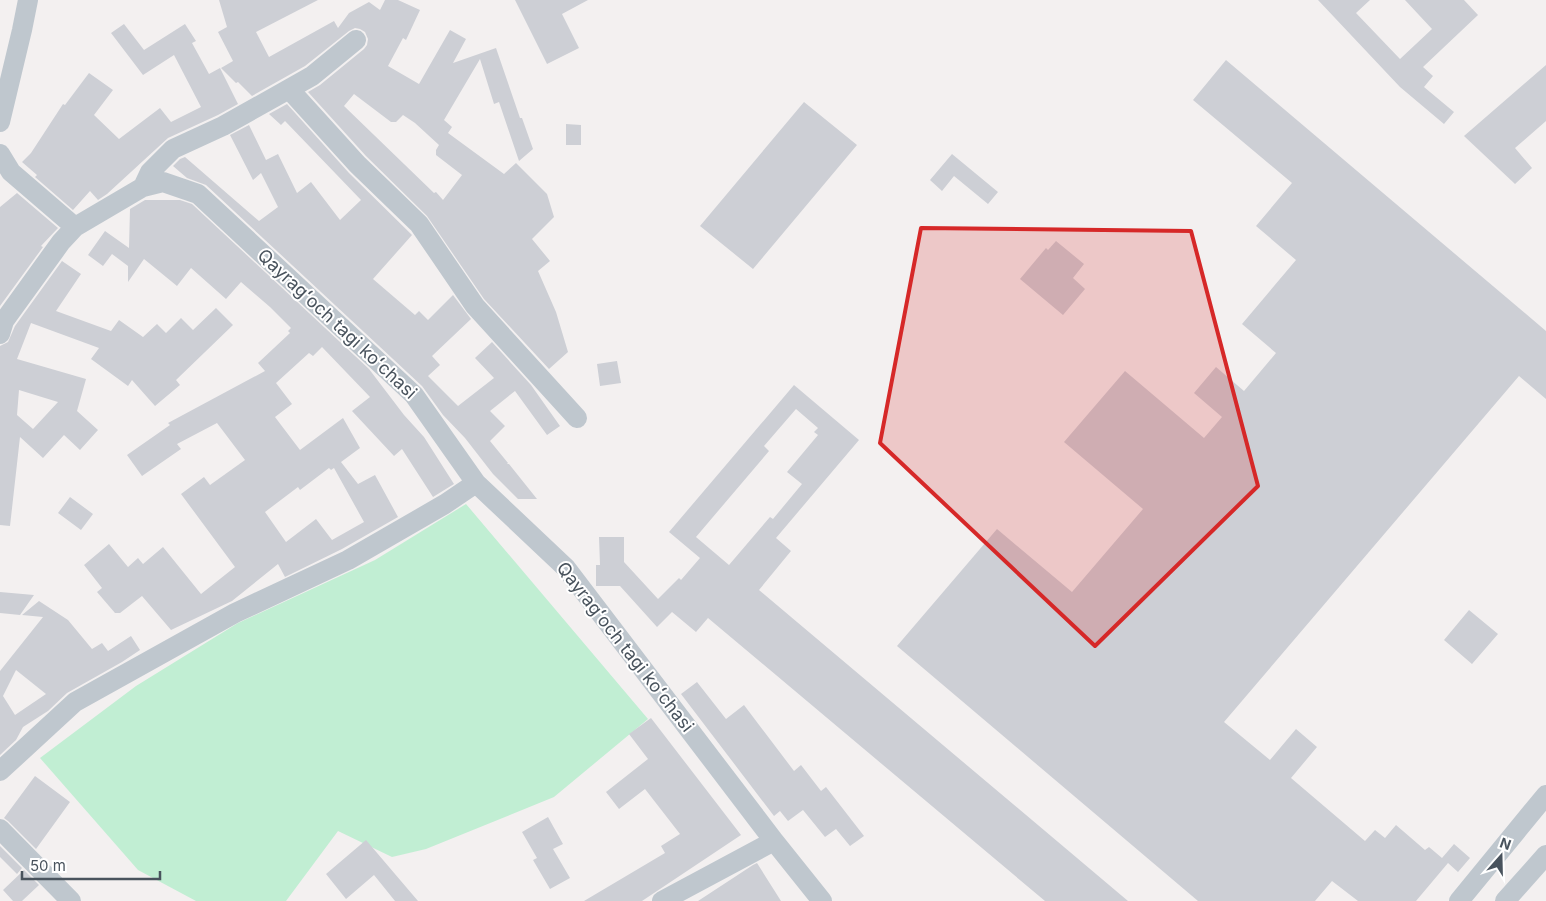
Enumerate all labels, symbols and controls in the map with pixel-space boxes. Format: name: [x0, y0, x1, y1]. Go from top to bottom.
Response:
street label: Qayragʻoch tagi koʻchasi: [253, 244, 421, 403]
street label: Qayragʻoch tagi koʻchasi: [553, 558, 698, 736]
north arrow: [1476, 831, 1526, 881]
text: N: [1498, 834, 1514, 853]
scale bar: [22, 848, 160, 880]
text: 50 m: [30, 856, 66, 875]

